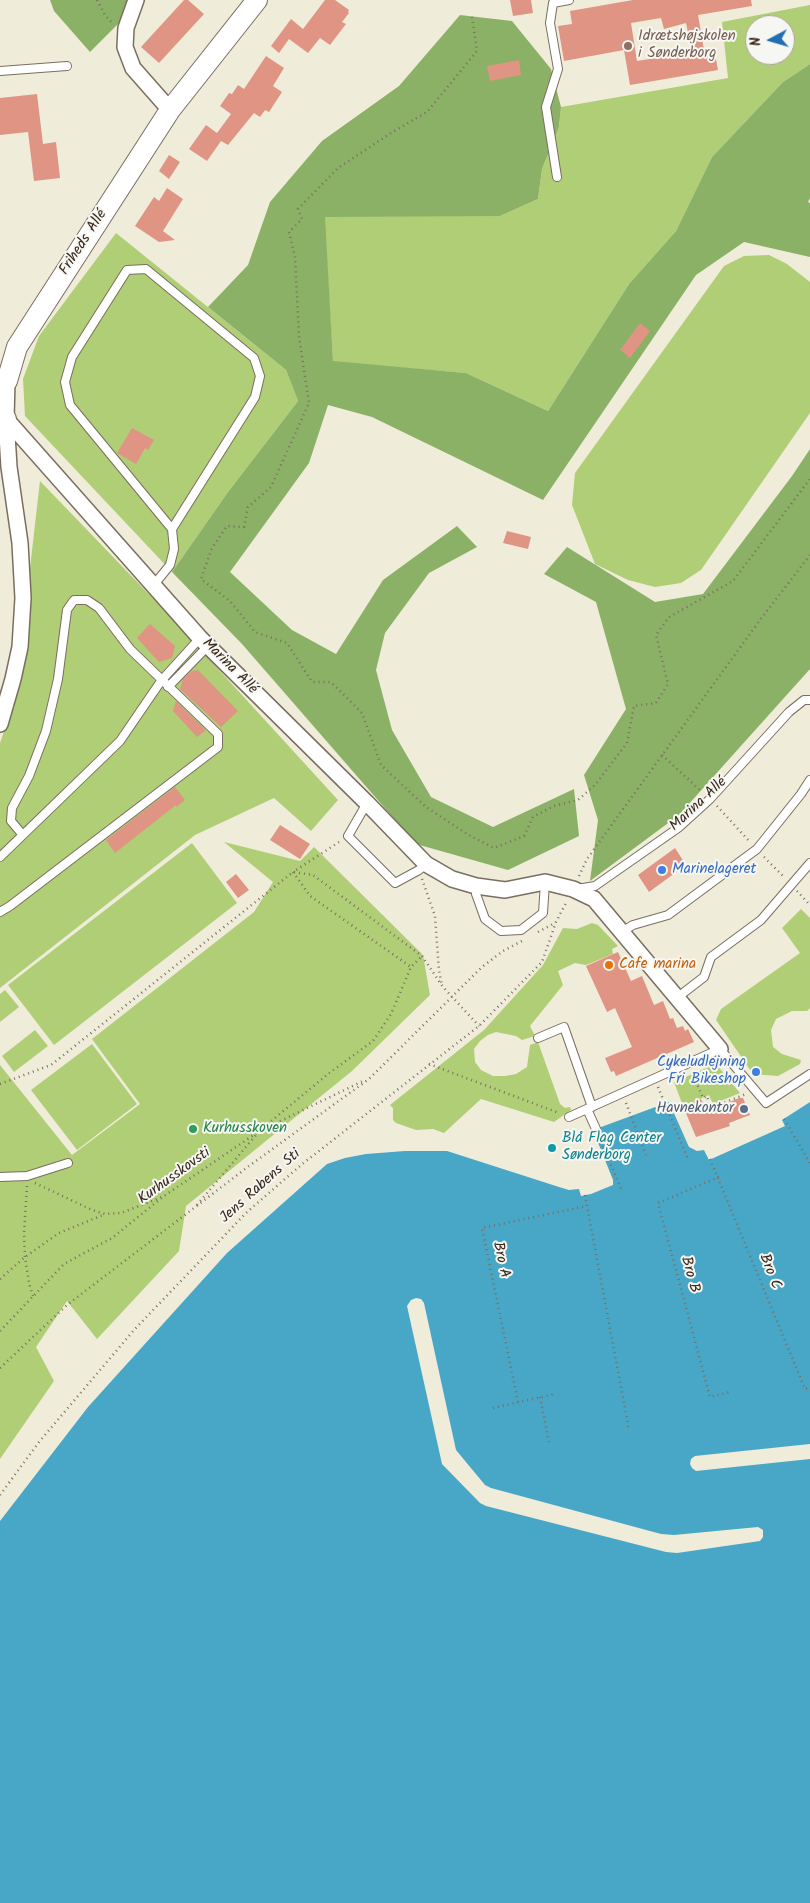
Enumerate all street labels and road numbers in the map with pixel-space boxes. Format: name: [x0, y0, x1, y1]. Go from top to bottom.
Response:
street label: Friheds Allé: [56, 207, 112, 279]
street label: Marina Allé: [197, 635, 261, 699]
street label: Marina Allé: [667, 774, 731, 836]
street label: Kurhusskovsti: [135, 1145, 215, 1209]
street label: Jens Rabens Sti: [217, 1146, 305, 1228]
street label: Bro A: [487, 1240, 513, 1280]
street label: Bro C: [754, 1252, 784, 1292]
street label: Bro B: [676, 1255, 702, 1295]

